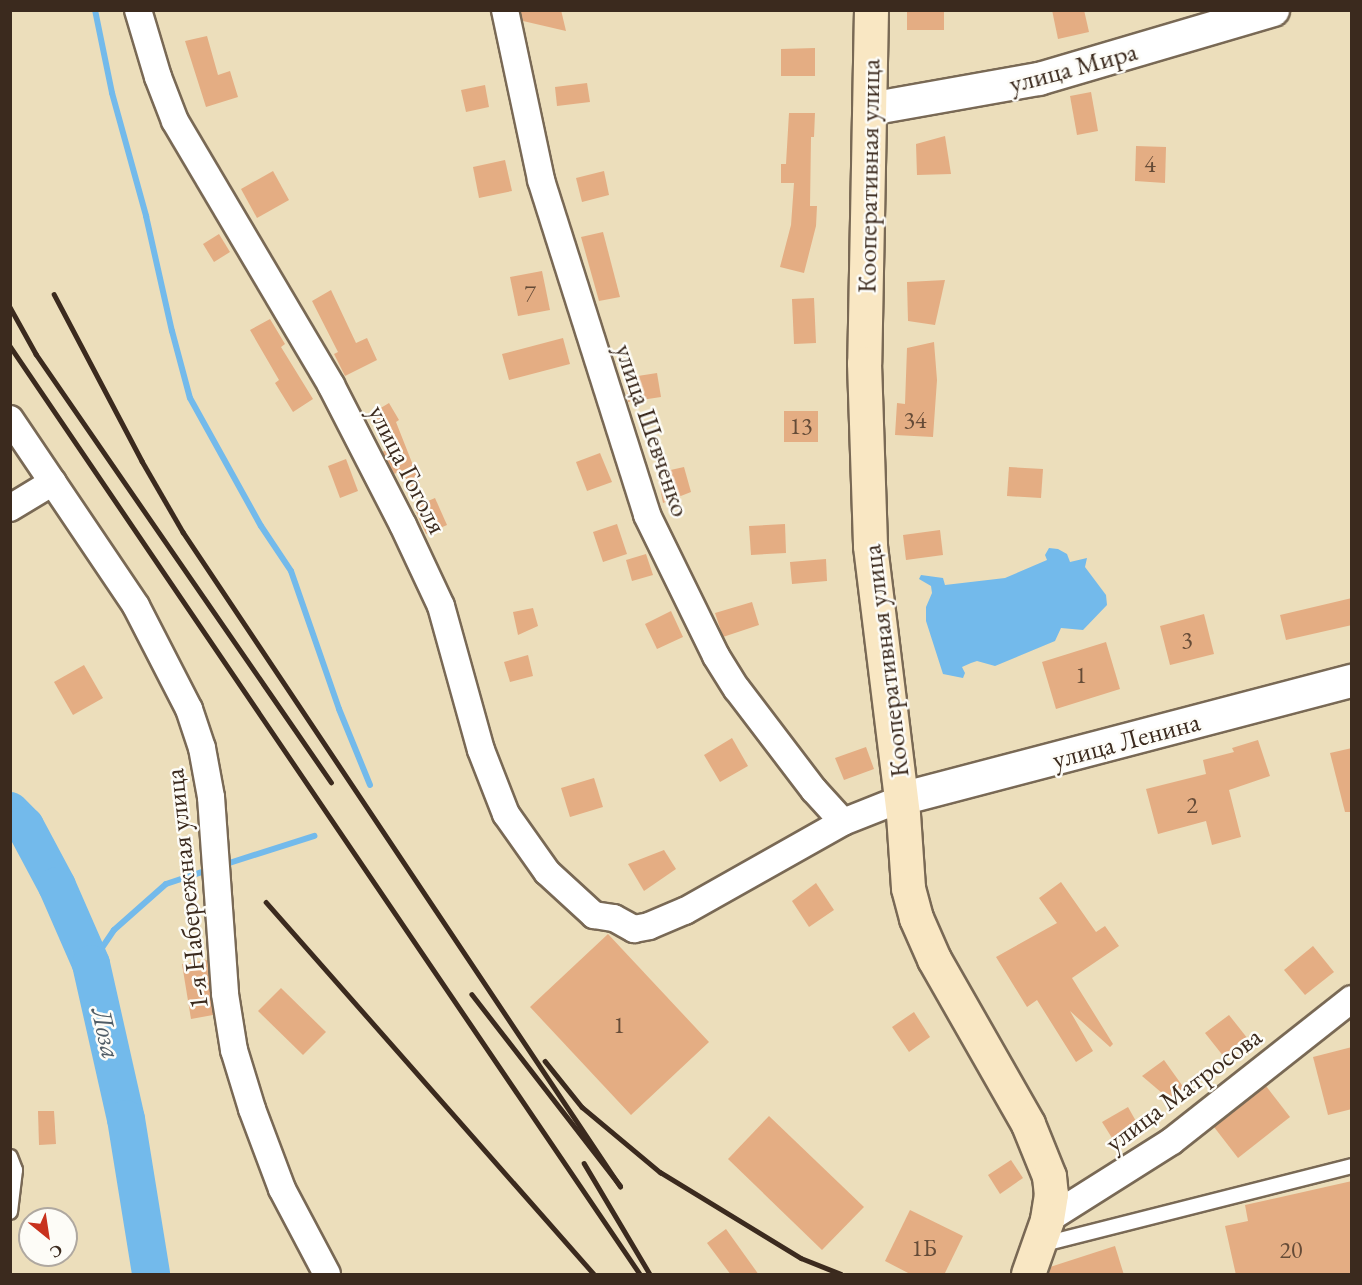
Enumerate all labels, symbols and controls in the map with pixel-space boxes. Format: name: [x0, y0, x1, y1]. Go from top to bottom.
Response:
street label: улица Мира: [1005, 34, 1141, 100]
street label: Кооперативная улица: [850, 58, 886, 294]
house number: 4: [1144, 150, 1156, 178]
house number: 7: [524, 280, 536, 308]
street label: улица Шевченко: [608, 339, 698, 521]
street label: улица Гоголя: [362, 399, 454, 539]
house number: 34: [903, 406, 927, 434]
house number: 13: [789, 412, 813, 440]
street label: Кооперативная улица: [855, 543, 915, 779]
house number: 3: [1181, 626, 1193, 654]
house number: 1: [1075, 661, 1087, 689]
street label: улица Ленина: [1049, 705, 1203, 775]
street label: 1-я Набережная улица: [157, 767, 215, 1011]
house number: 2: [1186, 791, 1198, 819]
water label: Лоза: [85, 1004, 129, 1062]
house number: 1: [613, 1011, 625, 1039]
street label: улица Матросова: [1098, 1020, 1268, 1158]
north arrow: [18, 1207, 78, 1267]
house number: 1Б: [911, 1234, 937, 1262]
house number: 20: [1279, 1236, 1303, 1264]
text: С: [46, 1239, 66, 1263]

